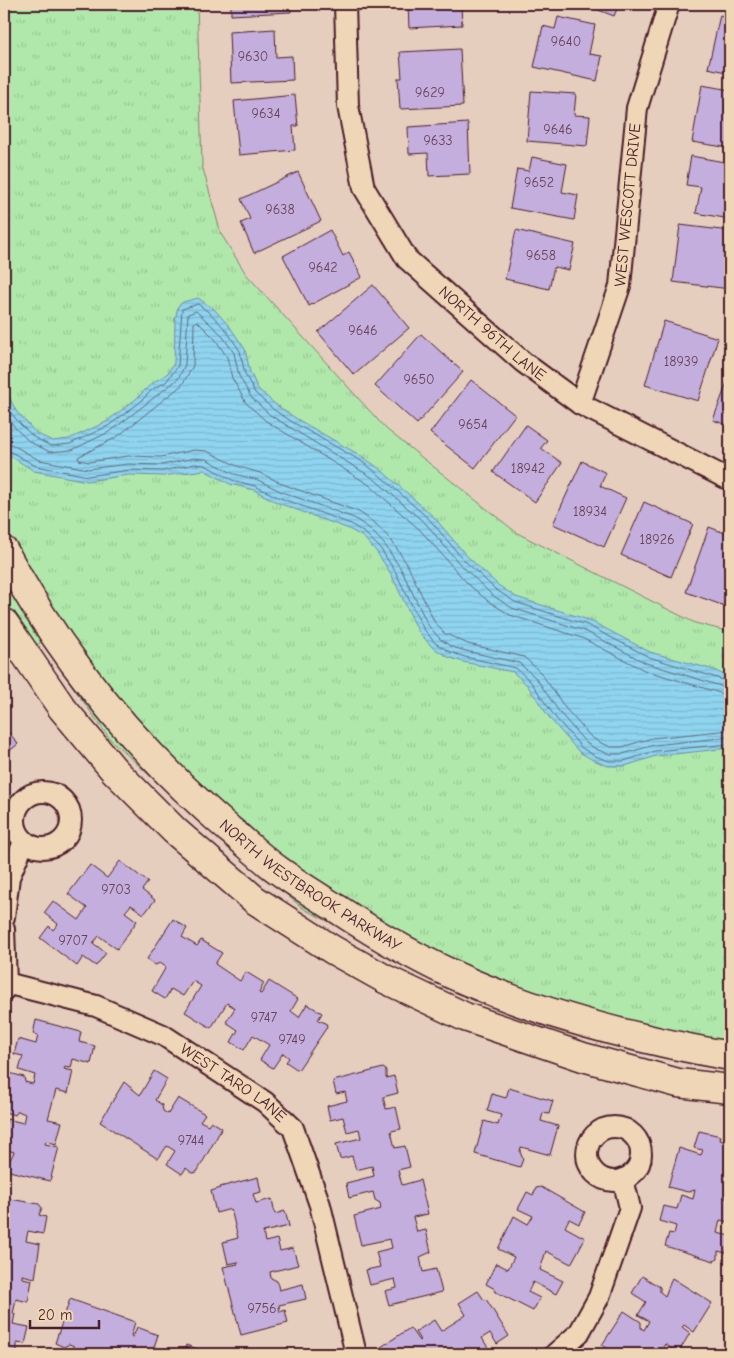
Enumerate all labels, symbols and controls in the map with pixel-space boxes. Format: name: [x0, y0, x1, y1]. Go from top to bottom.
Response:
house number: 9640: [551, 33, 581, 50]
house number: 9630: [238, 48, 268, 65]
house number: 9629: [415, 84, 445, 101]
house number: 9634: [252, 105, 281, 122]
house number: 9646: [543, 121, 573, 138]
street label: WEST WESCOTT DRIVE: [611, 122, 645, 288]
house number: 9633: [423, 132, 453, 149]
house number: 9652: [524, 174, 554, 191]
house number: 9638: [265, 201, 295, 218]
house number: 9658: [526, 247, 556, 264]
house number: 9642: [308, 259, 338, 276]
street label: NORTH 96TH LANE: [435, 283, 550, 385]
house number: 9646: [348, 322, 378, 339]
house number: 18939: [664, 353, 698, 370]
house number: 9650: [403, 371, 435, 388]
house number: 9654: [458, 416, 488, 433]
house number: 18942: [511, 460, 545, 477]
house number: 18934: [573, 503, 607, 520]
house number: 18926: [639, 531, 675, 548]
street label: NORTH WESTBROOK PARKWAY: [216, 816, 405, 955]
house number: 9703: [101, 881, 131, 898]
house number: 9707: [58, 932, 88, 949]
house number: 9747: [251, 1009, 278, 1026]
house number: 9749: [278, 1031, 306, 1048]
street label: WEST TARO LANE: [177, 1040, 290, 1126]
house number: 9744: [178, 1132, 204, 1149]
scale bar: [30, 1298, 99, 1330]
house number: 9756: [247, 1300, 277, 1317]
text: 20 m: [38, 1306, 72, 1324]

